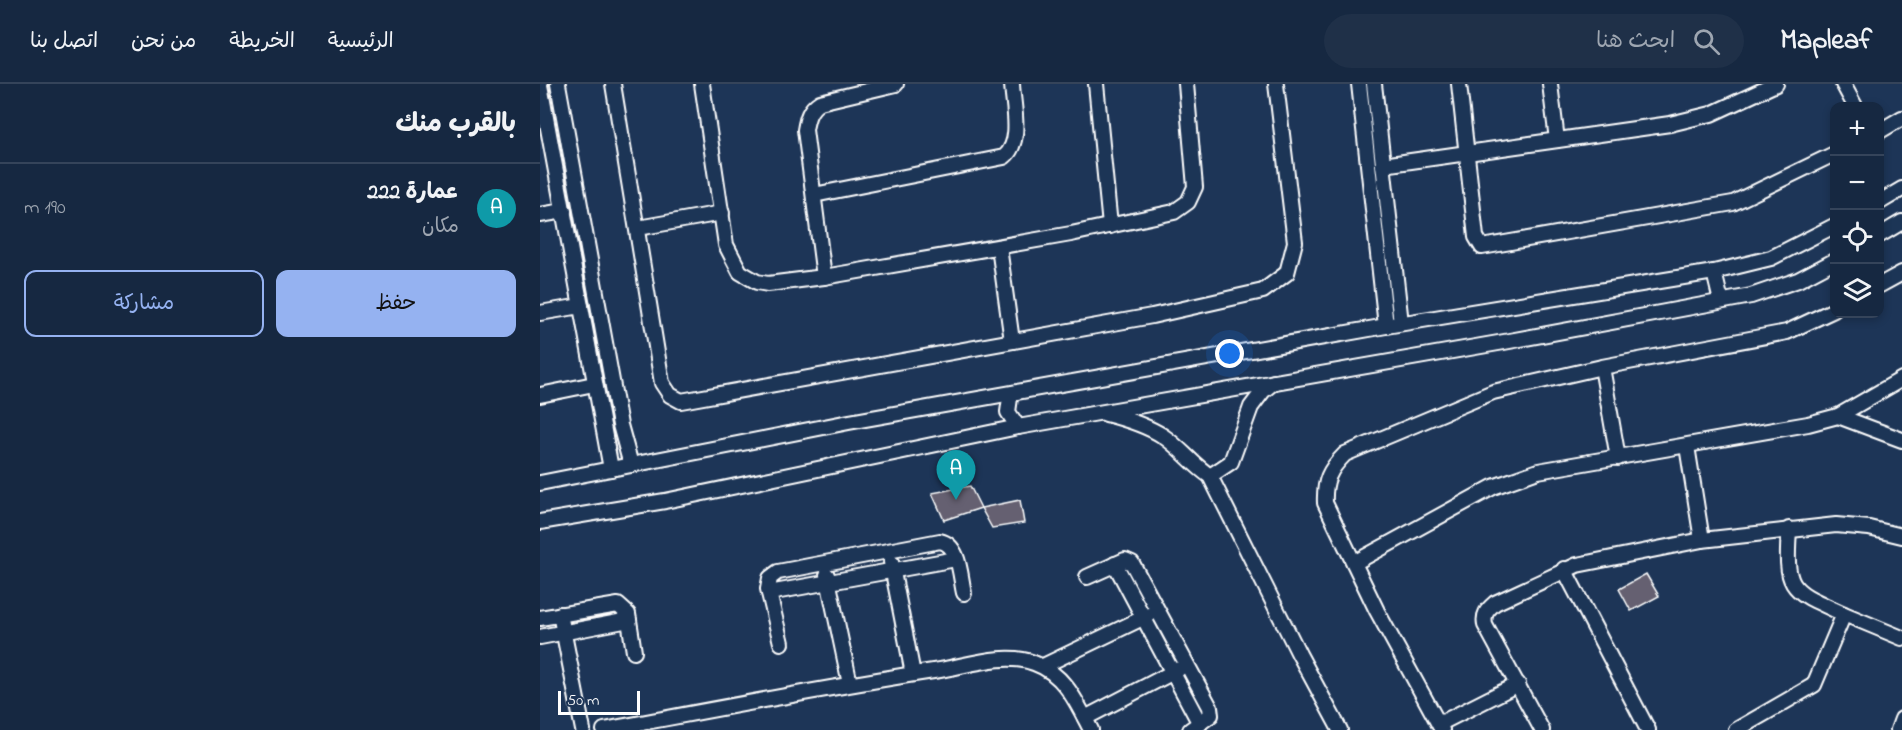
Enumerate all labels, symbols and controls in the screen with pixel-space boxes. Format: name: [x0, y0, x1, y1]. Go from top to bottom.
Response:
search box: [1324, 14, 1744, 68]
text: Mapleaf: [1780, 21, 1872, 62]
icon: search: [1690, 25, 1723, 58]
text: ابحث هنا: [1596, 26, 1675, 58]
text: اتصل بنا: [30, 27, 98, 57]
text: من نحن: [131, 27, 196, 57]
text: الخريطة: [229, 27, 295, 57]
text: الرئيسية: [328, 27, 394, 57]
map controls: [1830, 102, 1884, 318]
button: +: [1830, 102, 1884, 156]
text: بالقرب منك: [395, 106, 516, 144]
button: −: [1830, 156, 1884, 210]
text: عمارة 222: [367, 177, 459, 209]
text: 190 m: [24, 194, 66, 223]
text: A: [490, 194, 503, 223]
button: locate: [1830, 210, 1884, 264]
text: مكان: [422, 213, 459, 242]
button: layers: [1830, 264, 1884, 318]
button: مشاركة: [24, 270, 264, 337]
button: حفظ: [276, 270, 516, 337]
your location: [1215, 339, 1244, 368]
pin: A: [936, 450, 976, 500]
scale bar: [558, 688, 640, 716]
text: 50 m: [567, 689, 599, 713]

